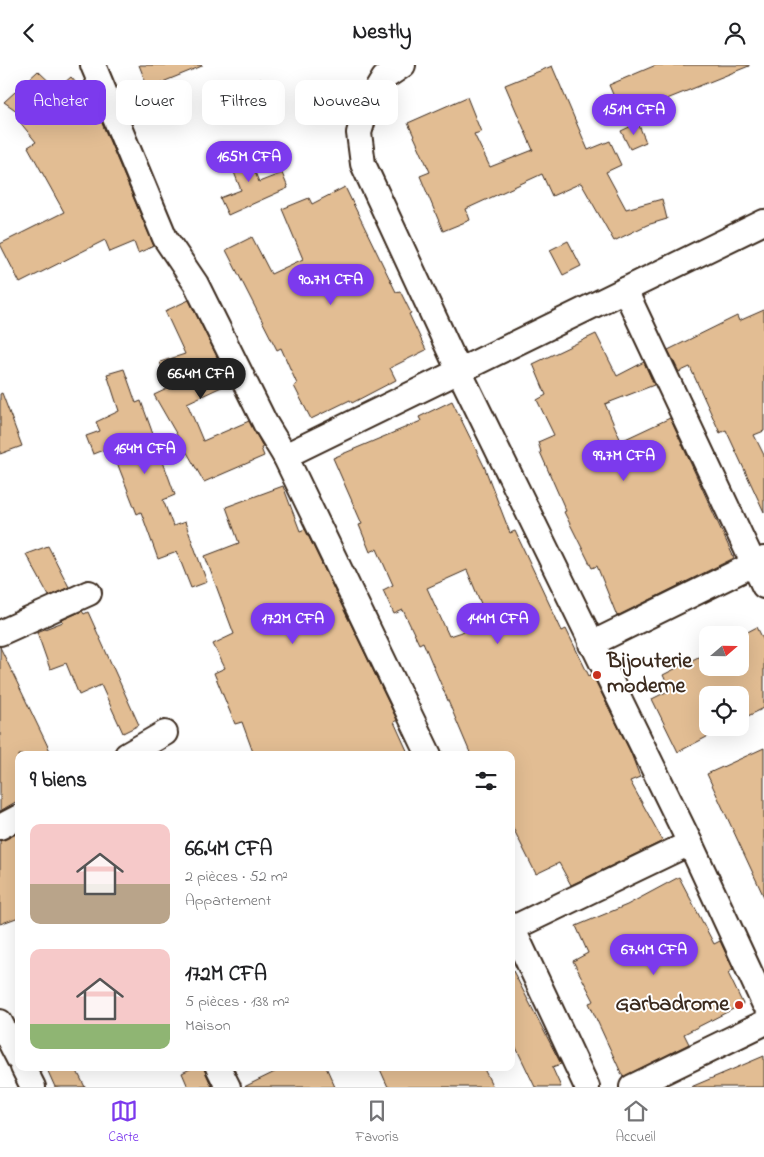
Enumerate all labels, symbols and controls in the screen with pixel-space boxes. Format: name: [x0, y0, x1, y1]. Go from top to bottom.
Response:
text: Nestly: [352, 17, 412, 49]
icon: back: [15, 19, 43, 47]
icon: person: [721, 19, 749, 47]
chip: Acheter: [15, 80, 106, 125]
chip: Louer: [116, 80, 192, 125]
chip: Filtres: [202, 80, 285, 125]
chip: Nouveau: [295, 80, 398, 125]
pin: 151M CFA: [582, 93, 686, 136]
text: 151M CFA: [603, 98, 665, 122]
pin: 165M CFA: [197, 141, 301, 183]
text: 165M CFA: [217, 145, 281, 169]
pin: 90.7M CFA: [274, 263, 388, 306]
text: 90.7M CFA: [299, 268, 363, 292]
pin: 66.4M CFA: [144, 357, 258, 400]
text: 66.4M CFA: [168, 362, 234, 386]
pin: 164M CFA: [93, 433, 197, 475]
text: 164M CFA: [114, 437, 176, 461]
pin: 99.7M CFA: [567, 439, 681, 482]
text: 99.7M CFA: [593, 444, 655, 468]
pin: 172M CFA: [241, 603, 345, 645]
pin: 144M CFA: [446, 603, 550, 645]
text: 172M CFA: [262, 607, 324, 631]
text: 144M CFA: [468, 607, 529, 631]
north arrow: [699, 626, 749, 676]
map controls: [699, 626, 749, 736]
place label: Bijouterie moderne: [606, 646, 693, 703]
marker: Bijouterie moderne: [591, 669, 603, 681]
button: locate: [699, 686, 749, 736]
text: 9 biens: [30, 766, 87, 796]
icon: filters: [472, 767, 500, 795]
text: 66.4M CFA: [185, 835, 273, 865]
icon: home: [70, 844, 130, 904]
text: 2 pièces · 52 m²: [185, 865, 288, 889]
text: Appartement: [185, 889, 271, 913]
pin: 67.4M CFA: [597, 933, 711, 976]
text: 67.4M CFA: [621, 938, 687, 962]
text: 172M CFA: [185, 960, 267, 990]
icon: home: [70, 969, 130, 1029]
place label: Garbadrome: [615, 989, 730, 1021]
text: 5 pièces · 138 m²: [185, 990, 290, 1014]
marker: Garbadrome: [733, 999, 745, 1011]
text: Maison: [185, 1014, 231, 1038]
tab: Carte: [108, 1097, 139, 1148]
tab: Favoris: [356, 1097, 399, 1148]
tab: Accueil: [615, 1097, 656, 1148]

